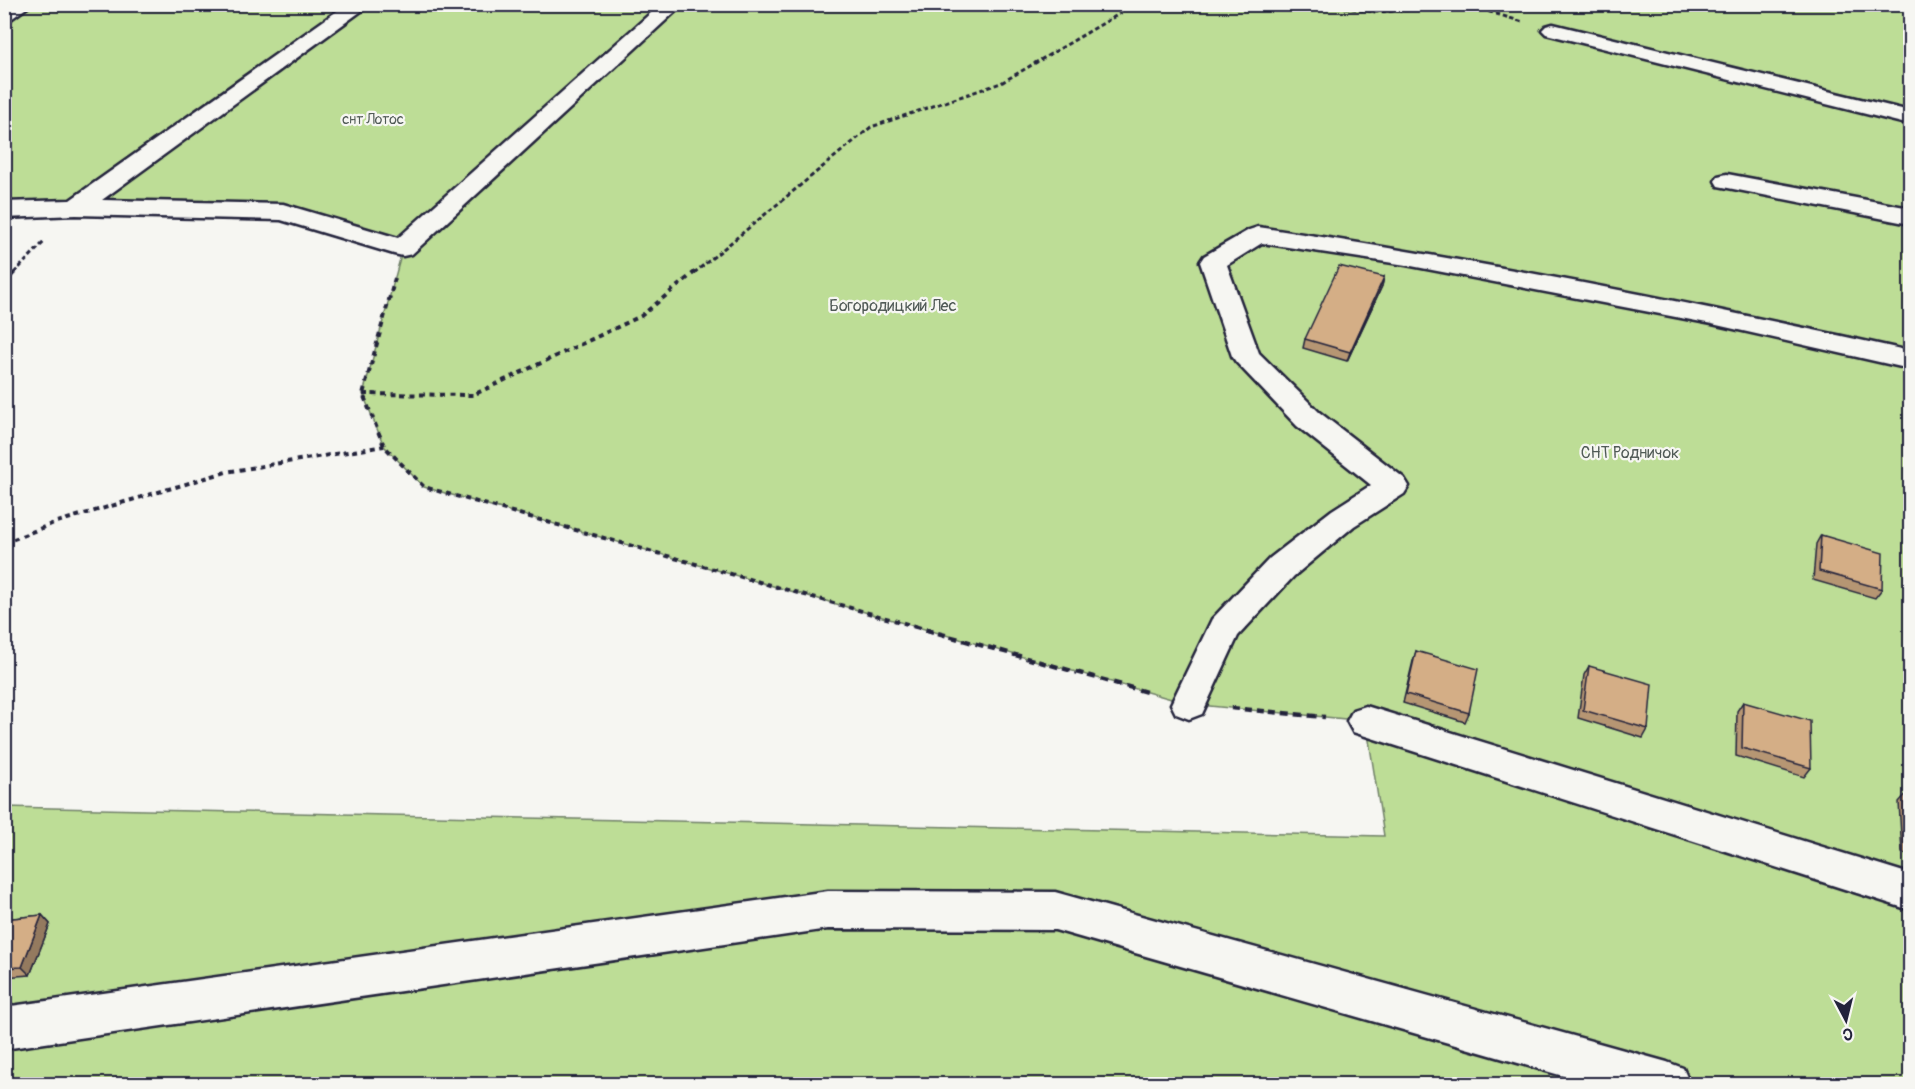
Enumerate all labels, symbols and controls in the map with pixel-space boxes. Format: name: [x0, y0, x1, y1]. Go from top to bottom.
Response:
park label: снт Лотос: [342, 111, 404, 128]
park label: Богородицкий Лес: [829, 296, 957, 316]
park label: СНТ Родничок: [1581, 443, 1679, 463]
north arrow: [1816, 990, 1876, 1050]
text: С: [1841, 1023, 1854, 1044]

